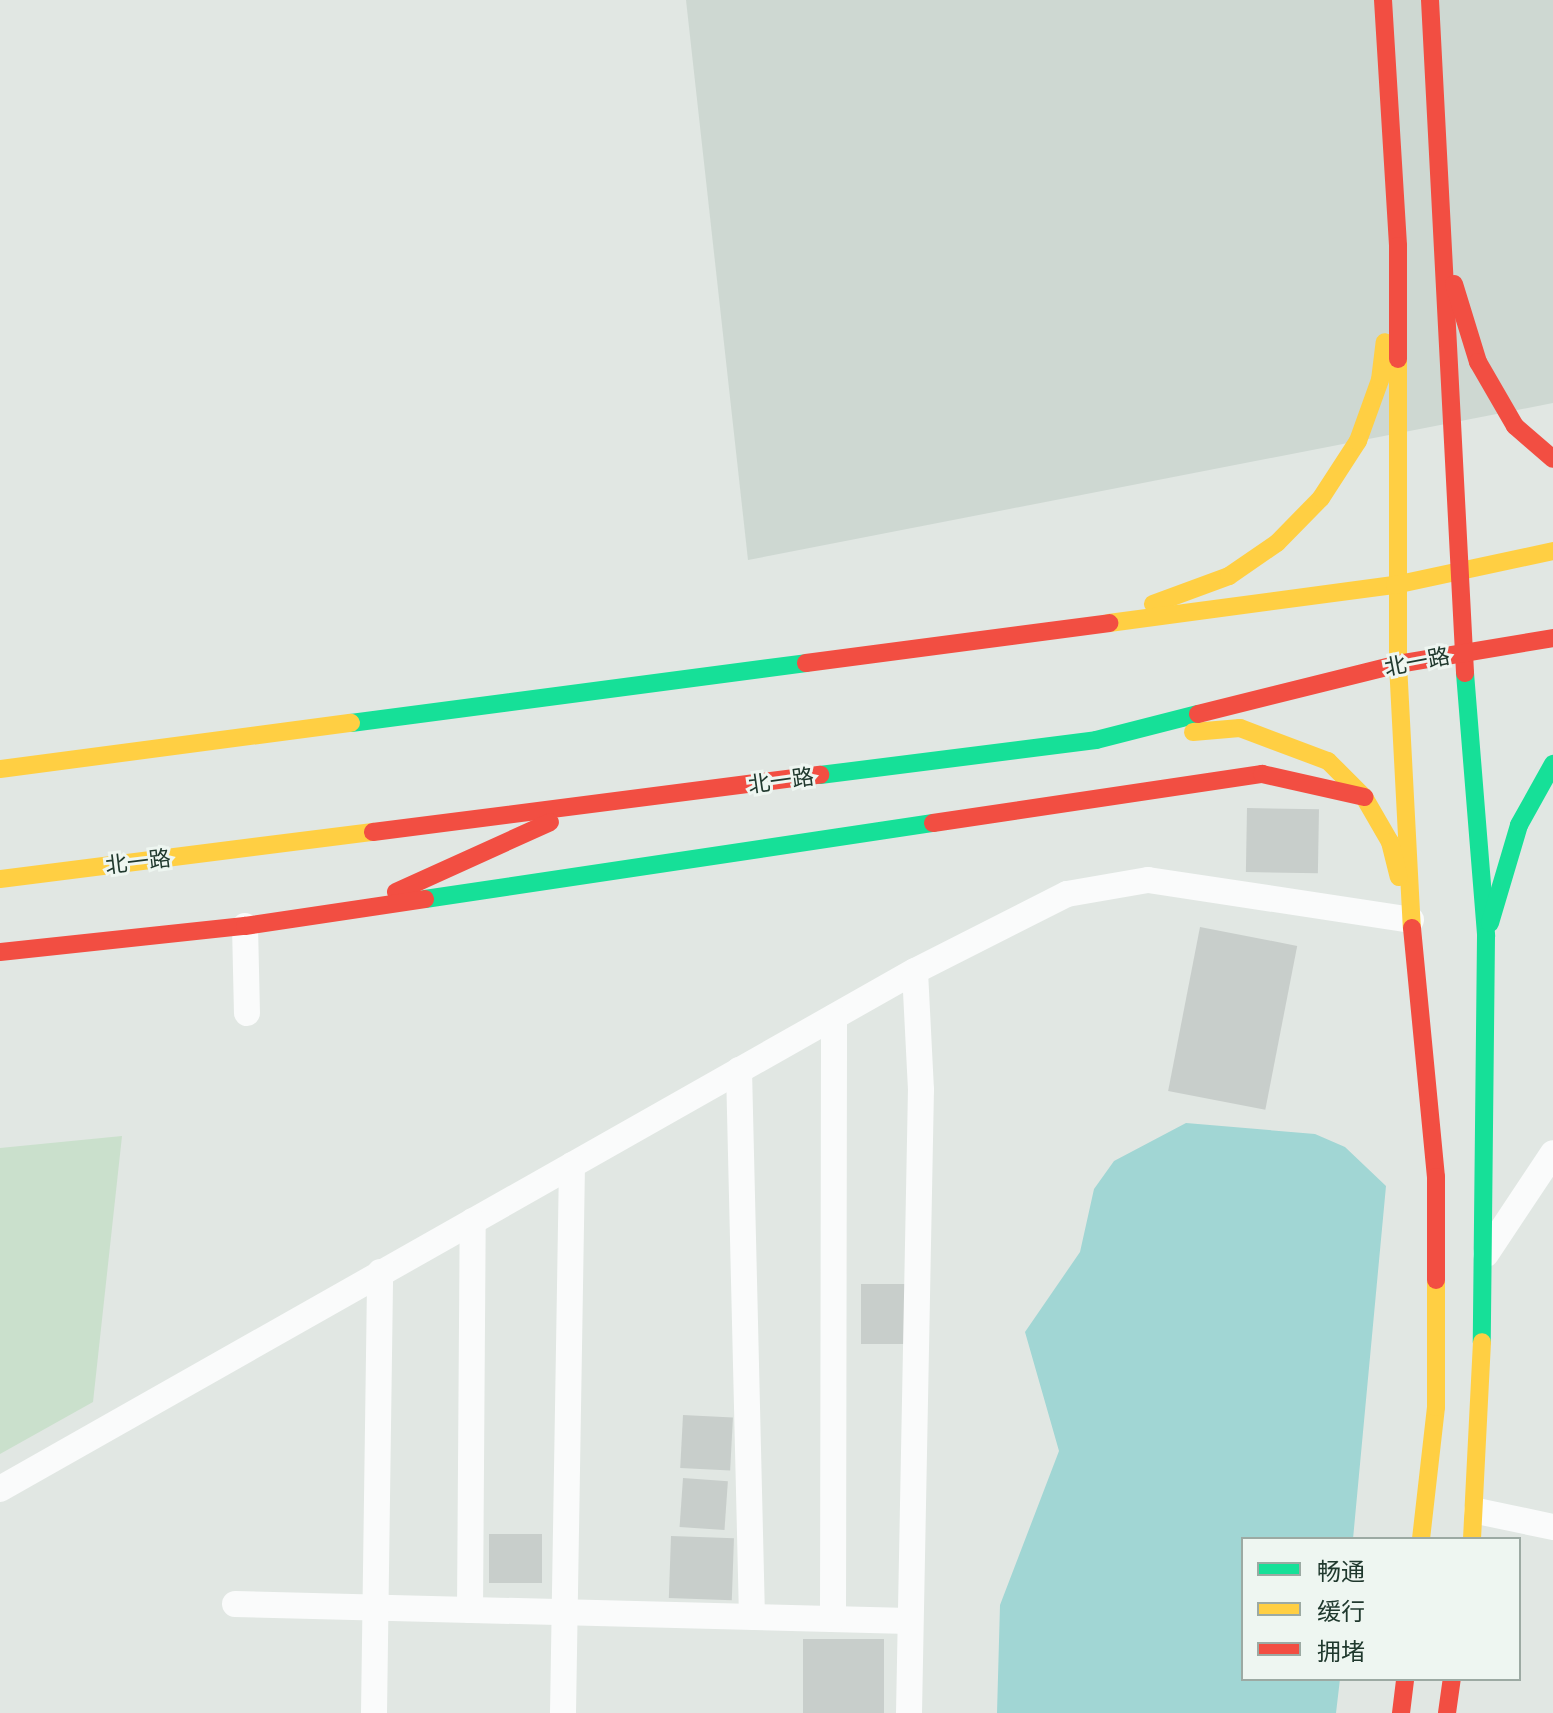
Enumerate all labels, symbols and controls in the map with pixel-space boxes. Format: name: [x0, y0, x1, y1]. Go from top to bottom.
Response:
street label: 北一路: [1382, 643, 1452, 681]
street label: 北一路: [746, 763, 816, 799]
street label: 北一路: [104, 845, 172, 879]
legend: [1241, 1537, 1521, 1681]
text: 畅通: [1317, 1556, 1365, 1587]
text: 缓行: [1317, 1596, 1365, 1627]
text: 拥堵: [1317, 1636, 1365, 1667]

